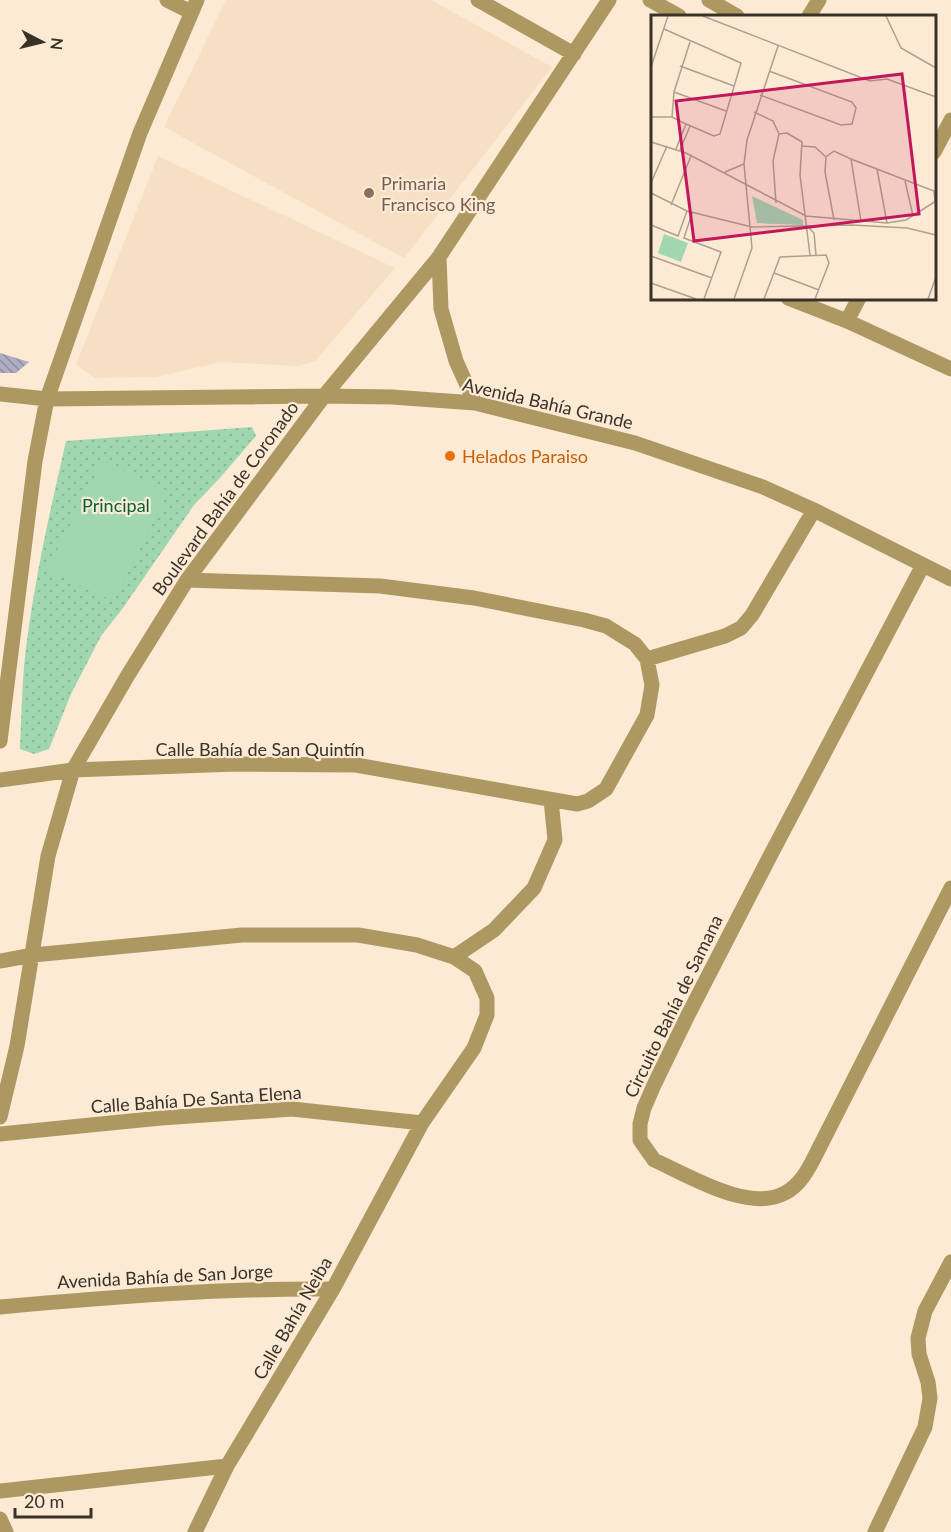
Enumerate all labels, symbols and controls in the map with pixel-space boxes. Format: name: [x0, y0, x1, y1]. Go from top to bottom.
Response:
north arrow: [12, 12, 72, 72]
inset map: [651, 15, 936, 300]
text: N: [47, 37, 68, 51]
place label: Primaria Francisco King: [381, 172, 495, 215]
marker: Primaria Francisco King: [362, 186, 376, 200]
street label: Avenida Bahía Grande: [461, 373, 635, 433]
street label: Boulevard Bahía de Coronado: [147, 397, 303, 599]
place label: Helados Paraiso: [462, 445, 588, 467]
marker: Helados Paraiso: [443, 449, 457, 463]
park label: Principal: [82, 494, 150, 516]
street label: Calle Bahía de San Quintín: [155, 738, 365, 760]
street label: Circuito Bahía de Samana: [619, 911, 727, 1101]
street label: Calle Bahía De Santa Elena: [90, 1081, 302, 1117]
street label: Calle Bahía Neiba: [248, 1253, 336, 1383]
street label: Avenida Bahía de San Jorge: [57, 1259, 273, 1293]
scale bar: [15, 1481, 92, 1519]
text: 20 m: [24, 1490, 64, 1512]

